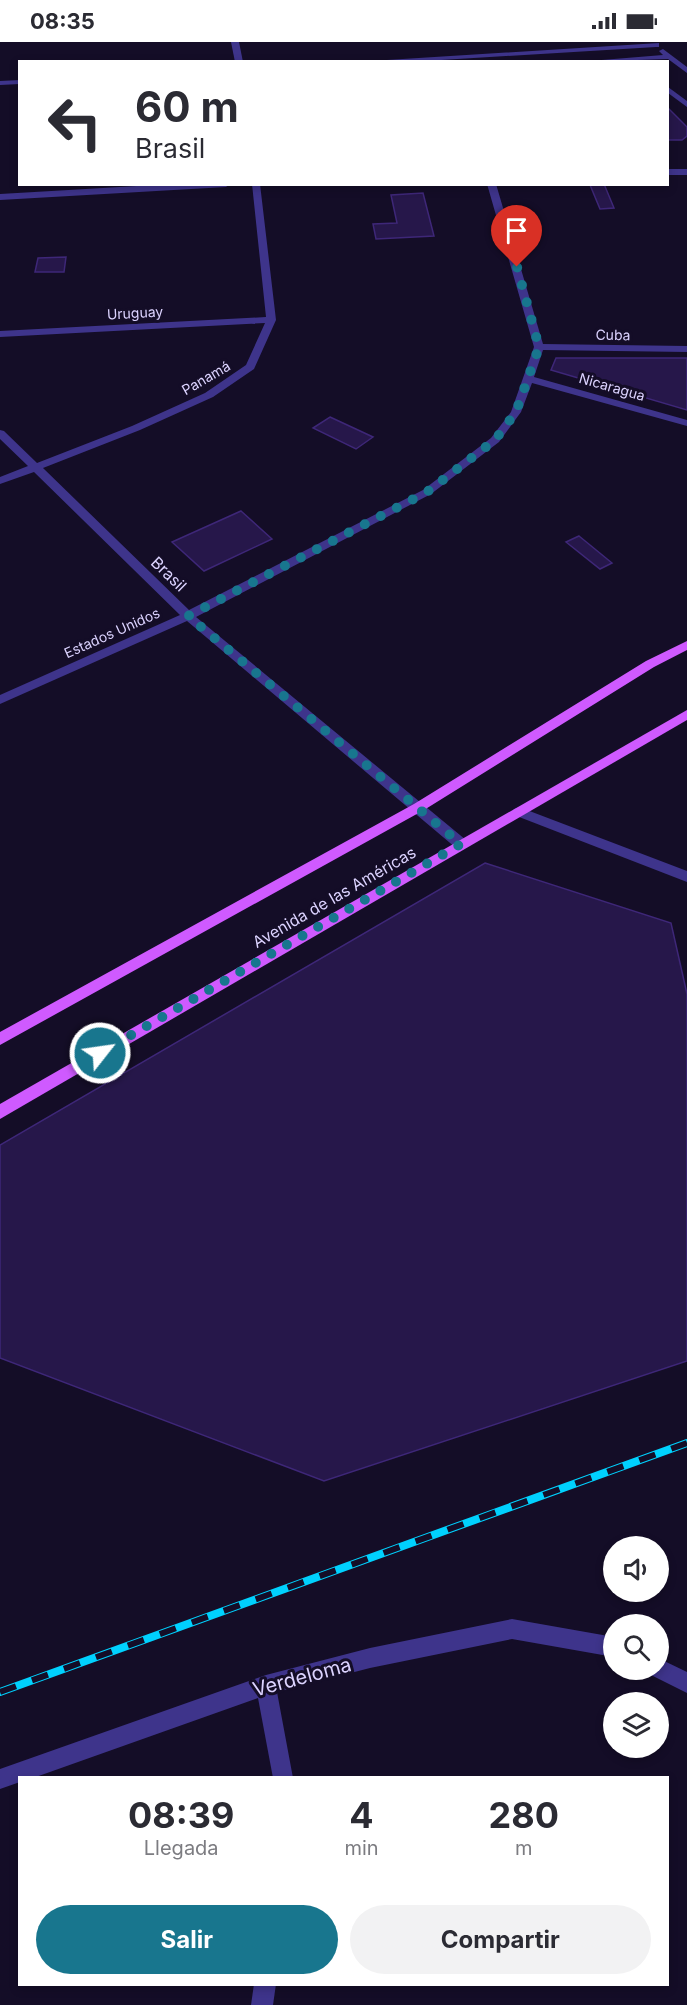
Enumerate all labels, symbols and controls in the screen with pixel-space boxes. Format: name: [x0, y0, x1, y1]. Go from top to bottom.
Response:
text: 08:35: [30, 8, 95, 34]
text: 60 m: [135, 81, 239, 132]
icon: left: [36, 84, 114, 162]
text: Brasil: [135, 132, 205, 165]
pin: [491, 205, 542, 267]
icon: arrive: [500, 214, 533, 247]
street label: Uruguay: [106, 303, 164, 322]
street label: Cuba: [595, 326, 631, 343]
street label: Panamá: [179, 357, 233, 398]
street label: Nicaragua: [577, 369, 647, 404]
street label: Brasil: [147, 552, 191, 596]
street label: Estados Unidos: [61, 604, 162, 661]
street label: Avenida de las Américas: [249, 842, 419, 952]
position arrow: [68, 1021, 132, 1085]
map controls: [603, 1536, 669, 1758]
button: sound: [603, 1536, 669, 1602]
button: search: [603, 1614, 669, 1680]
street label: Verdeloma: [250, 1652, 354, 1702]
button: layers: [603, 1692, 669, 1758]
text: 08:39: [128, 1793, 234, 1837]
text: 4: [349, 1793, 374, 1837]
text: 280: [489, 1793, 559, 1837]
text: Llegada: [144, 1836, 219, 1860]
text: min: [344, 1836, 379, 1860]
text: m: [515, 1836, 533, 1860]
button: Salir: [36, 1905, 338, 1974]
button: Compartir: [350, 1905, 651, 1974]

